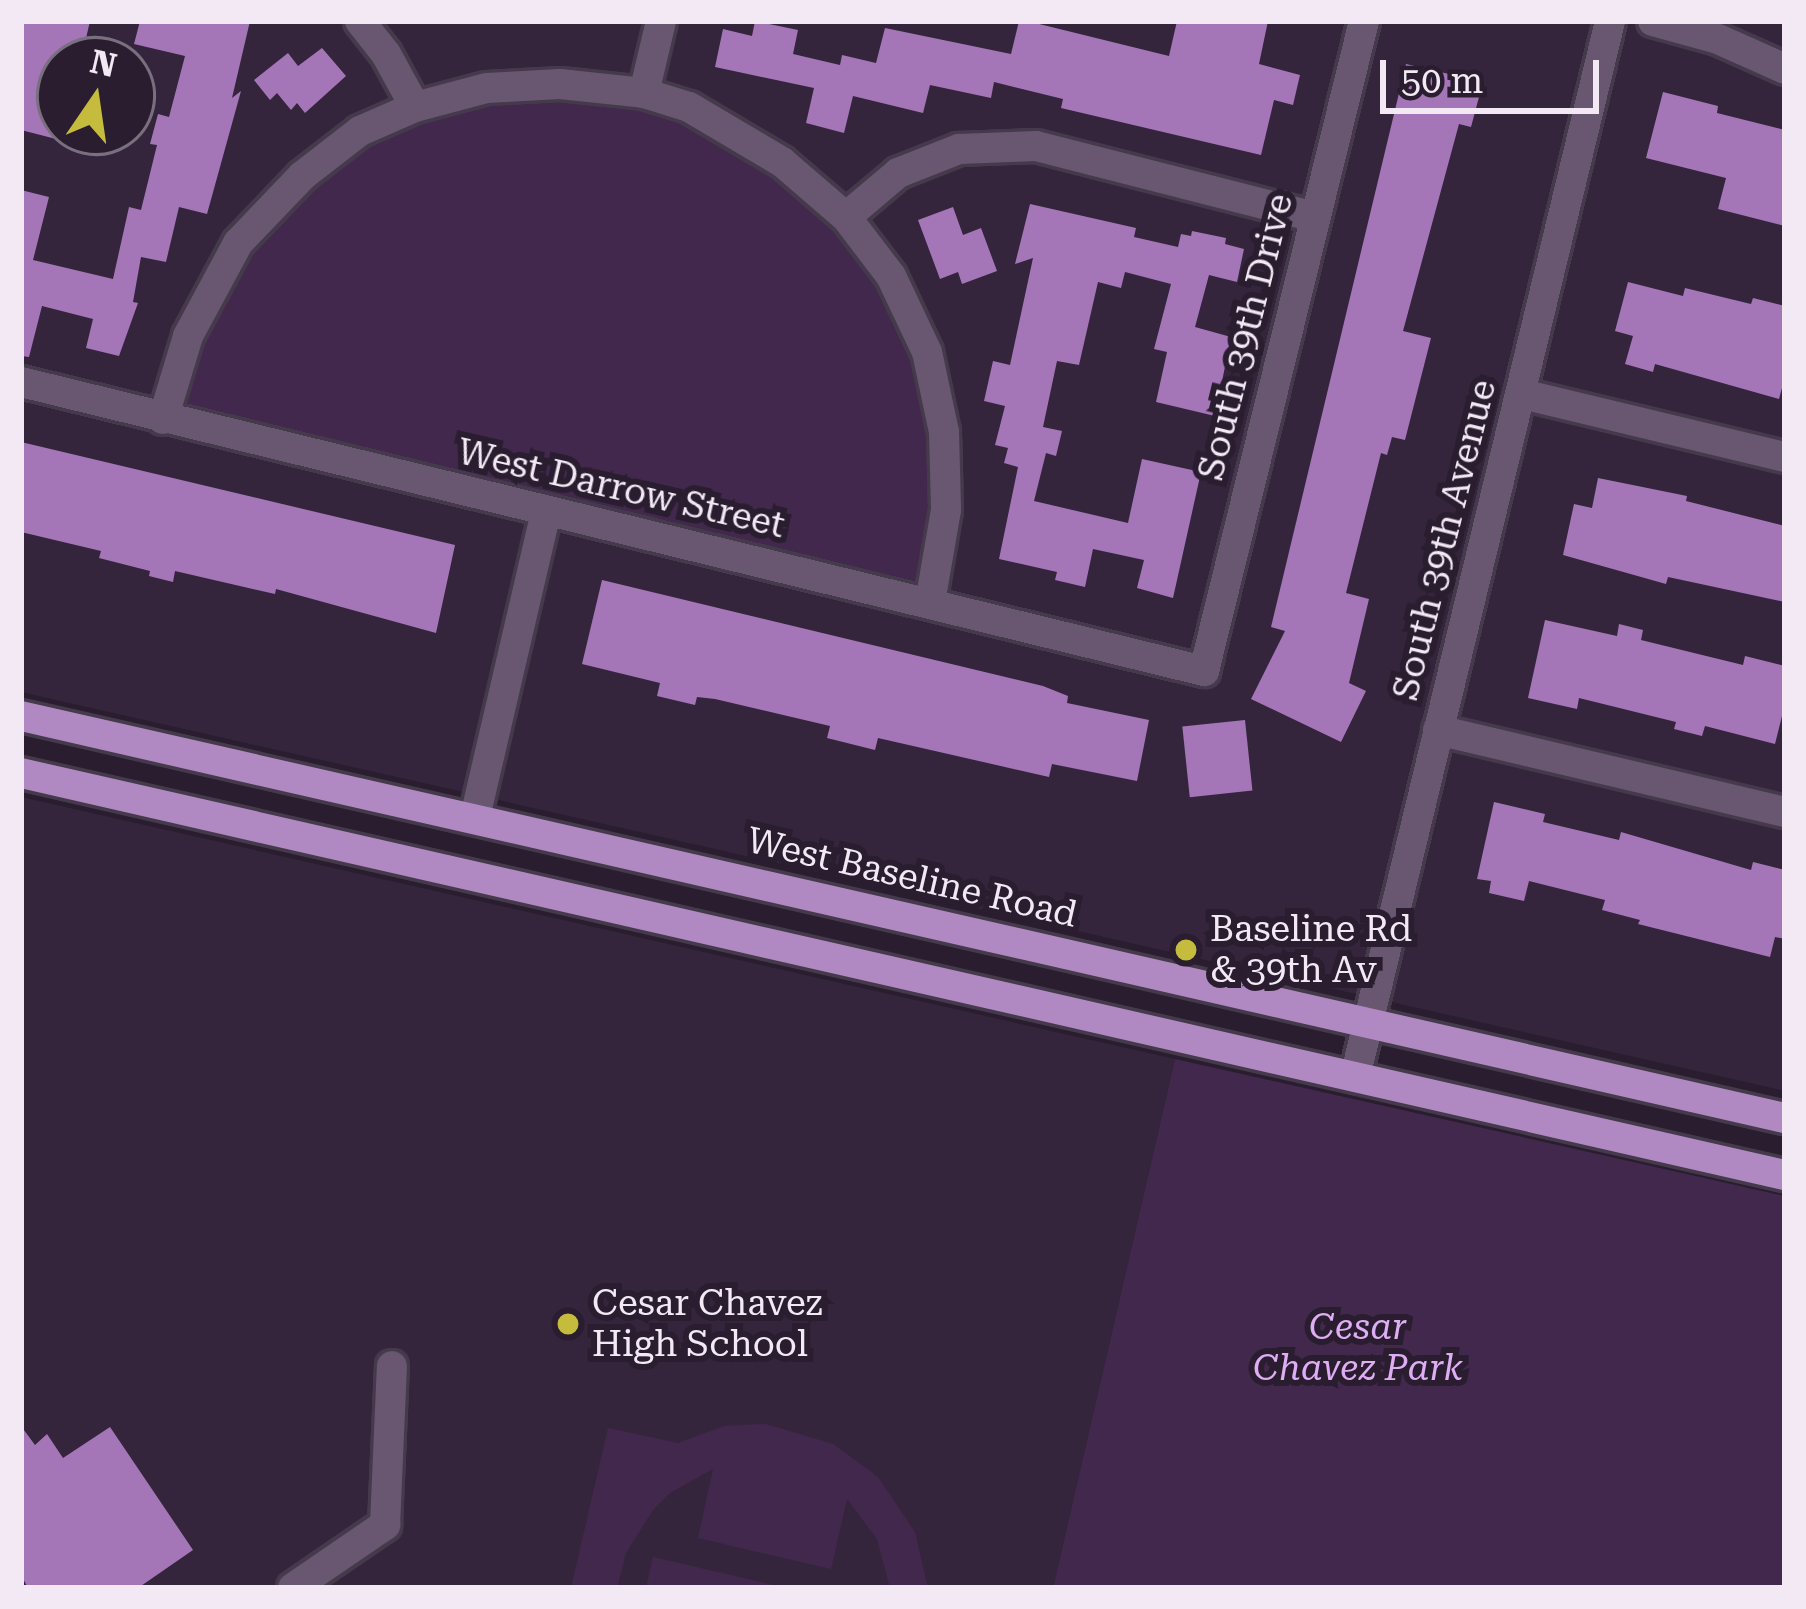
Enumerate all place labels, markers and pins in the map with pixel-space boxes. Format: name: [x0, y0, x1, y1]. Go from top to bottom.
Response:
place label: Baseline Rd & 39th Av: [1210, 907, 1412, 992]
marker: Baseline Rd & 39th Av: [1173, 937, 1199, 963]
place label: Cesar Chavez High School: [592, 1281, 822, 1366]
marker: Cesar Chavez High School: [555, 1311, 581, 1337]

